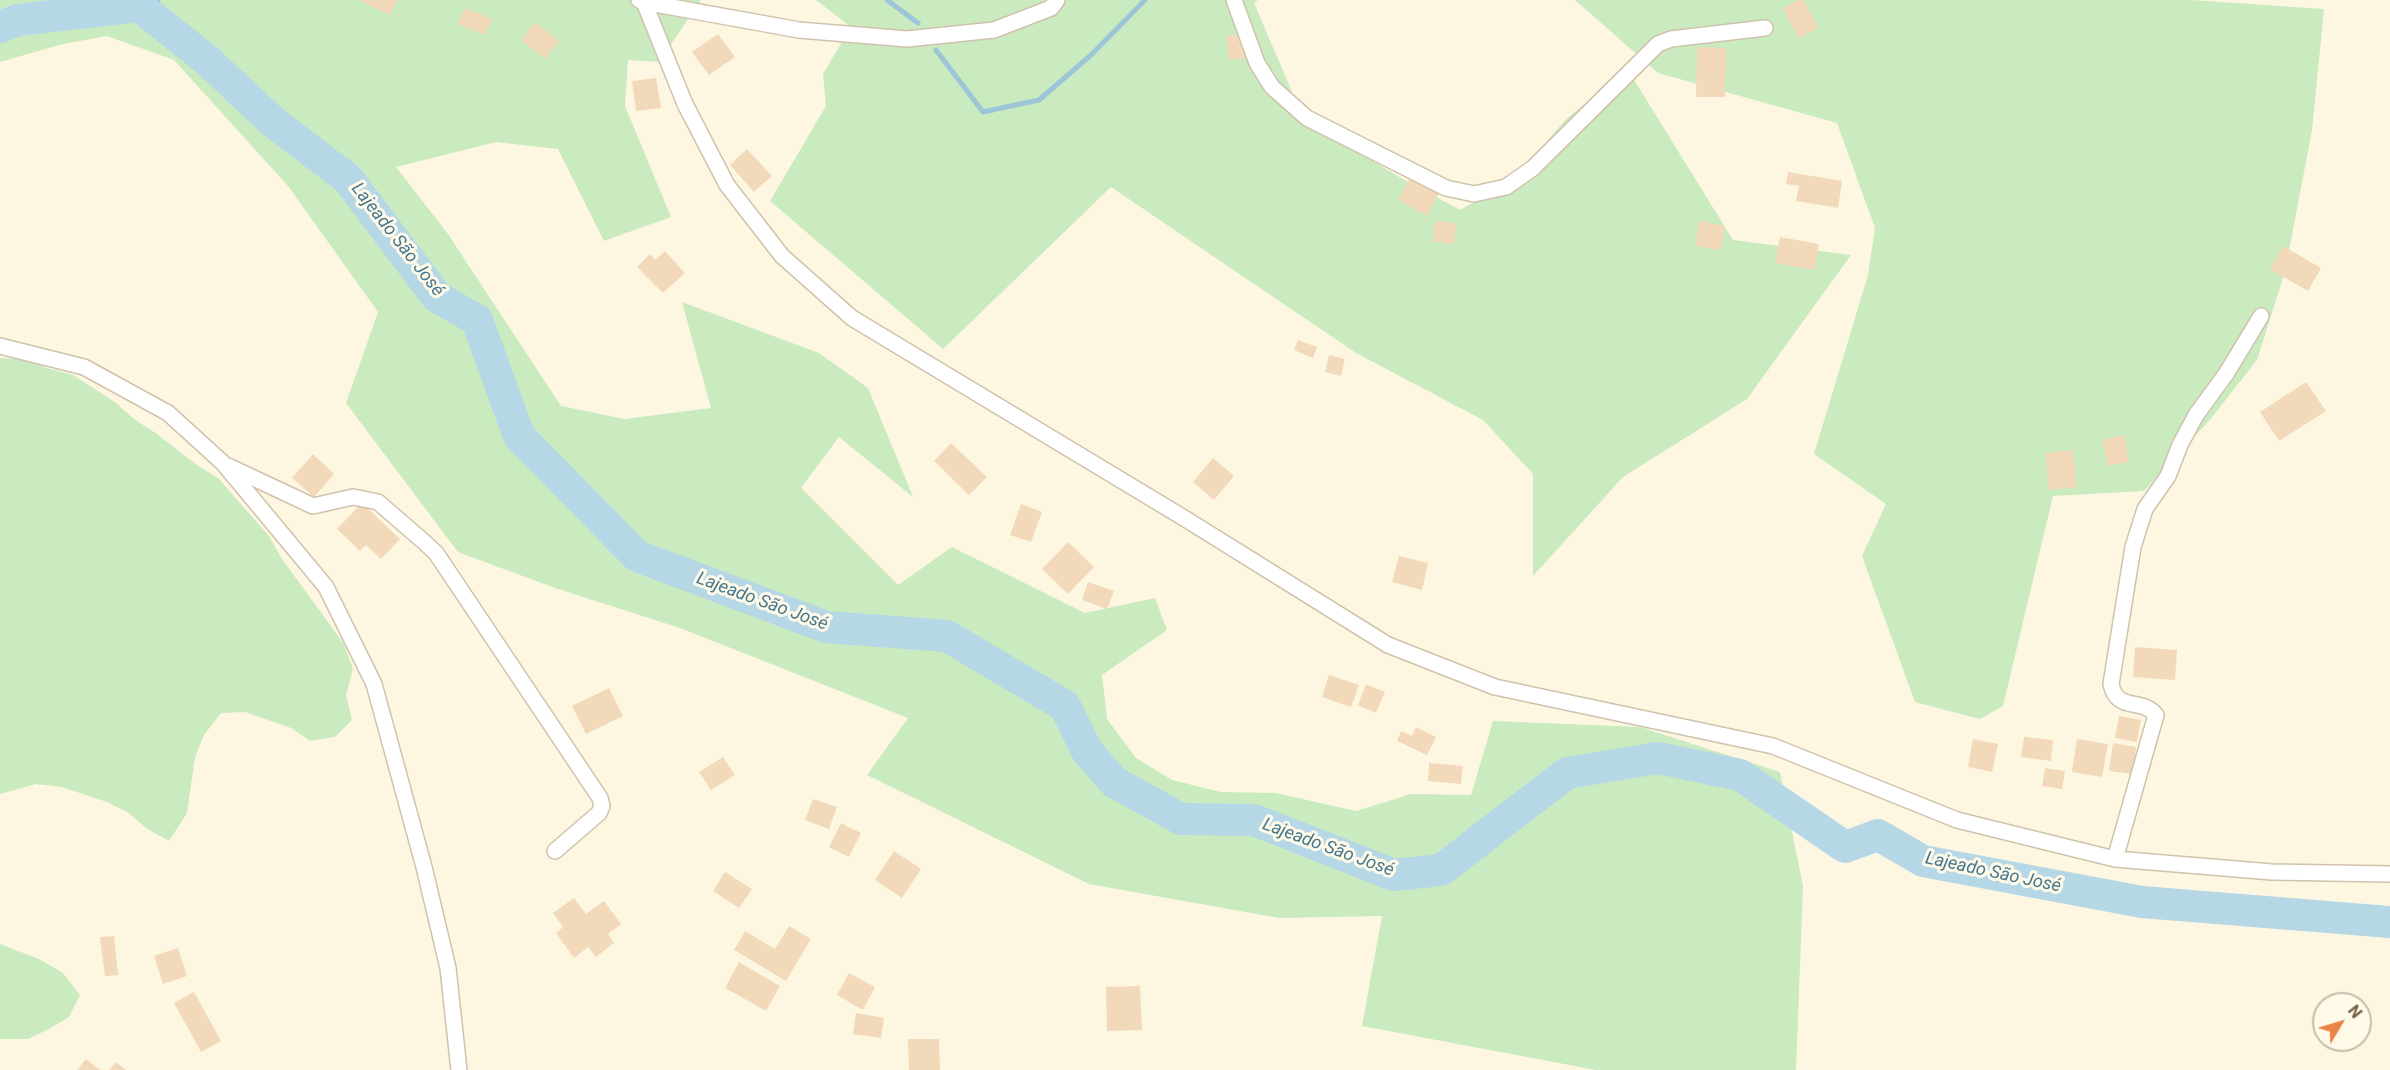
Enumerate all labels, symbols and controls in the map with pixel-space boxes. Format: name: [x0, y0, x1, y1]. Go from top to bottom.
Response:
water label: Lajeado São José: [346, 179, 448, 301]
water label: Lajeado São José: [693, 568, 831, 636]
water label: Lajeado São José: [1259, 814, 1397, 882]
water label: Lajeado São José: [1923, 848, 2063, 898]
north arrow: [2312, 992, 2372, 1052]
text: N: [2344, 1002, 2366, 1022]

